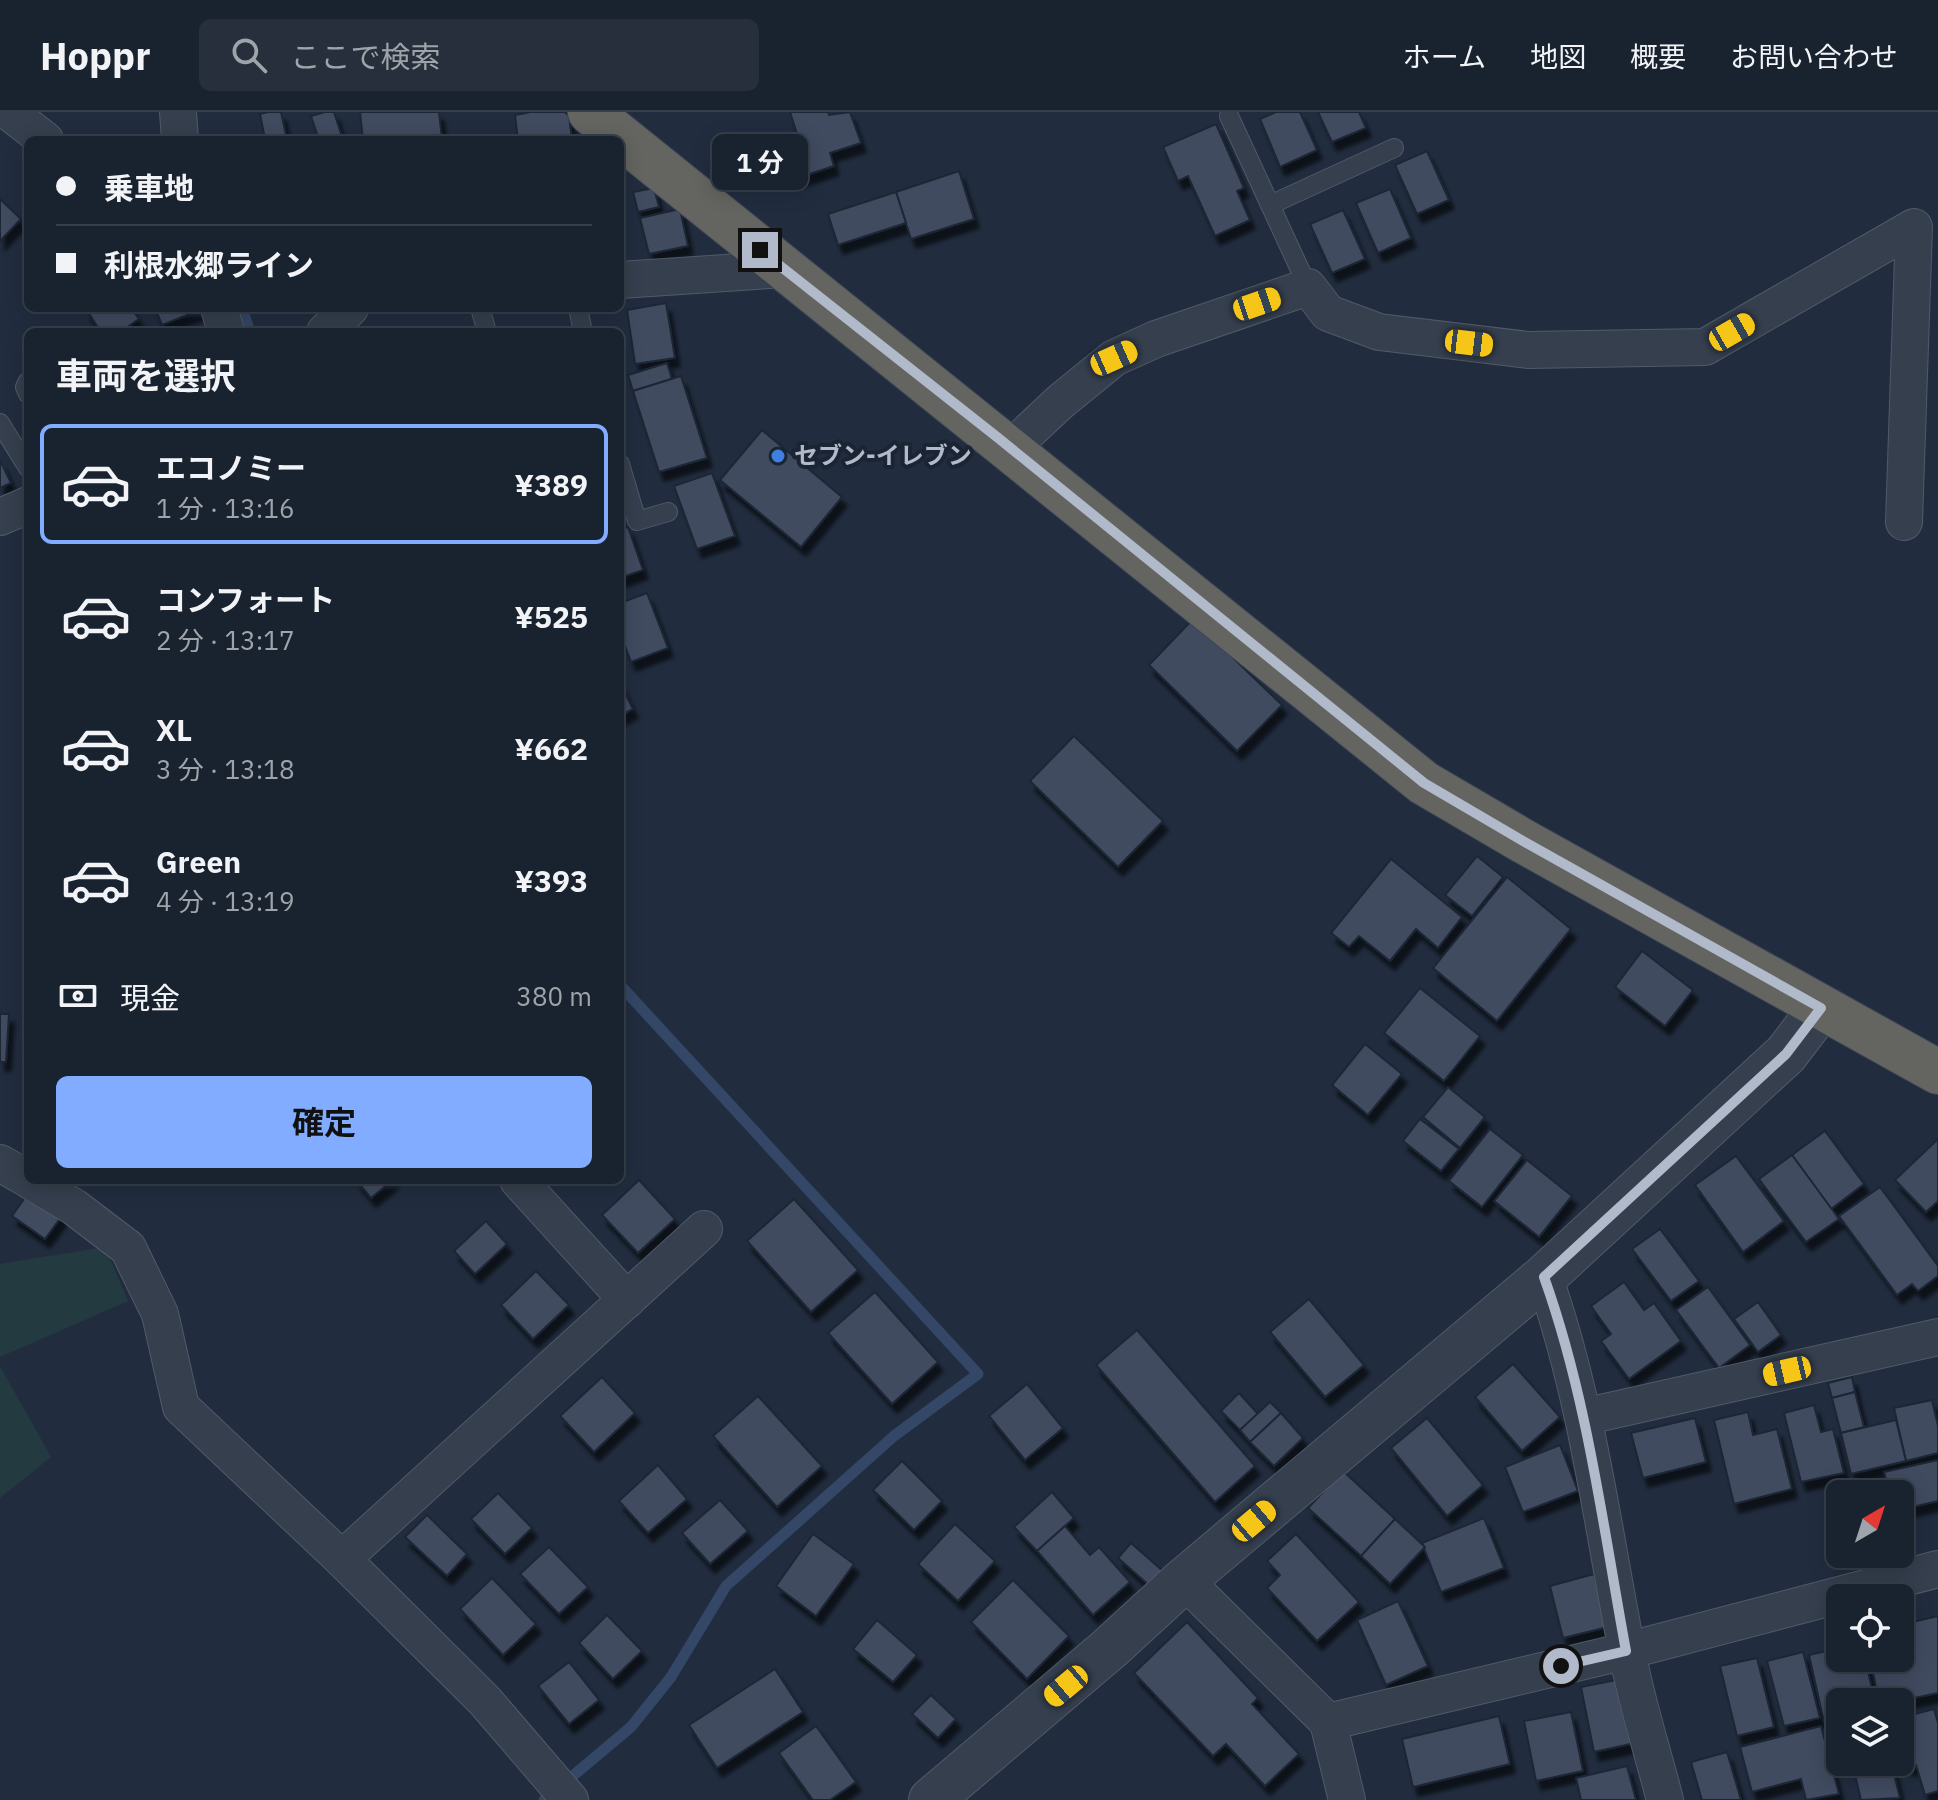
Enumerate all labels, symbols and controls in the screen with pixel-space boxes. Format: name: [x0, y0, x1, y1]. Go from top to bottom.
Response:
search box: [199, 19, 759, 91]
text: Hoppr: [40, 31, 151, 80]
icon: search: [227, 33, 271, 77]
text: ここで検索: [291, 37, 441, 76]
text: ホーム: [1403, 38, 1486, 75]
text: 地図: [1530, 38, 1586, 75]
text: 概要: [1630, 38, 1686, 75]
text: お問い合わせ: [1730, 38, 1898, 75]
callout: 1 分: [712, 134, 808, 190]
text: 1 分: [736, 145, 784, 179]
text: 乗車地: [104, 168, 194, 207]
route end: [742, 232, 778, 268]
text: 利根水郷ライン: [104, 245, 314, 284]
car: [1230, 285, 1284, 323]
car: [1705, 310, 1759, 354]
car: [1444, 328, 1494, 358]
car: [1087, 337, 1141, 379]
text: 車両を選択: [56, 352, 236, 399]
place label: セブン-イレブン: [794, 439, 972, 471]
marker: セブン-イレブン: [769, 447, 787, 465]
icon: car: [60, 448, 132, 520]
text: エコノミー: [156, 448, 306, 487]
text: ¥389: [515, 465, 588, 504]
text: 1 分 · 13:16: [156, 491, 294, 525]
icon: car: [60, 580, 132, 652]
text: コンフォート: [156, 580, 335, 619]
text: ¥525: [515, 597, 588, 636]
text: 2 分 · 13:17: [156, 623, 294, 657]
text: XL: [156, 710, 192, 749]
icon: car: [60, 712, 132, 784]
text: ¥662: [515, 729, 588, 768]
text: 3 分 · 13:18: [156, 752, 294, 786]
text: Green: [156, 842, 241, 881]
icon: car: [60, 844, 132, 916]
text: ¥393: [515, 861, 588, 900]
text: 4 分 · 13:19: [156, 884, 294, 918]
icon: cash: [56, 974, 100, 1018]
text: 現金: [120, 978, 180, 1017]
text: 380 m: [516, 979, 592, 1013]
button: 確定: [56, 1076, 592, 1168]
car: [1761, 1354, 1813, 1388]
north arrow: [1826, 1480, 1914, 1568]
map controls: [1826, 1480, 1914, 1776]
car: [1228, 1496, 1280, 1546]
button: locate: [1826, 1584, 1914, 1672]
route start: [1543, 1648, 1579, 1684]
car: [1040, 1661, 1092, 1711]
button: layers: [1826, 1688, 1914, 1776]

